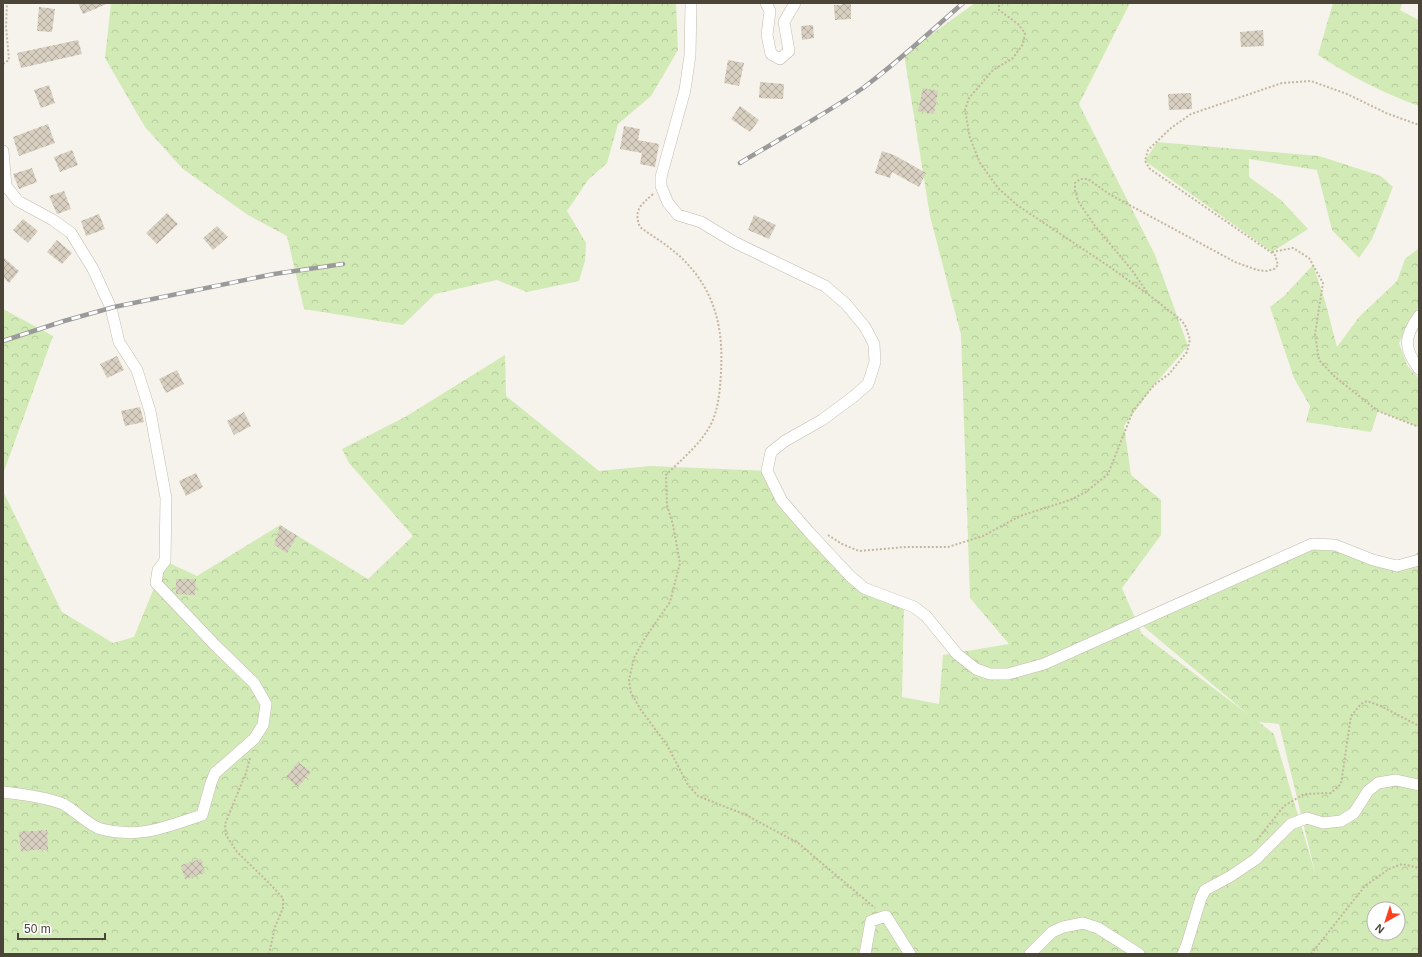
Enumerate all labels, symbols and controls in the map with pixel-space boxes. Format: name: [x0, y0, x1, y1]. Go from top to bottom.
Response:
north arrow: [1366, 901, 1406, 941]
scale bar: [18, 915, 105, 941]
text: 50 m: [24, 922, 51, 936]
text: N: [1373, 922, 1387, 936]

